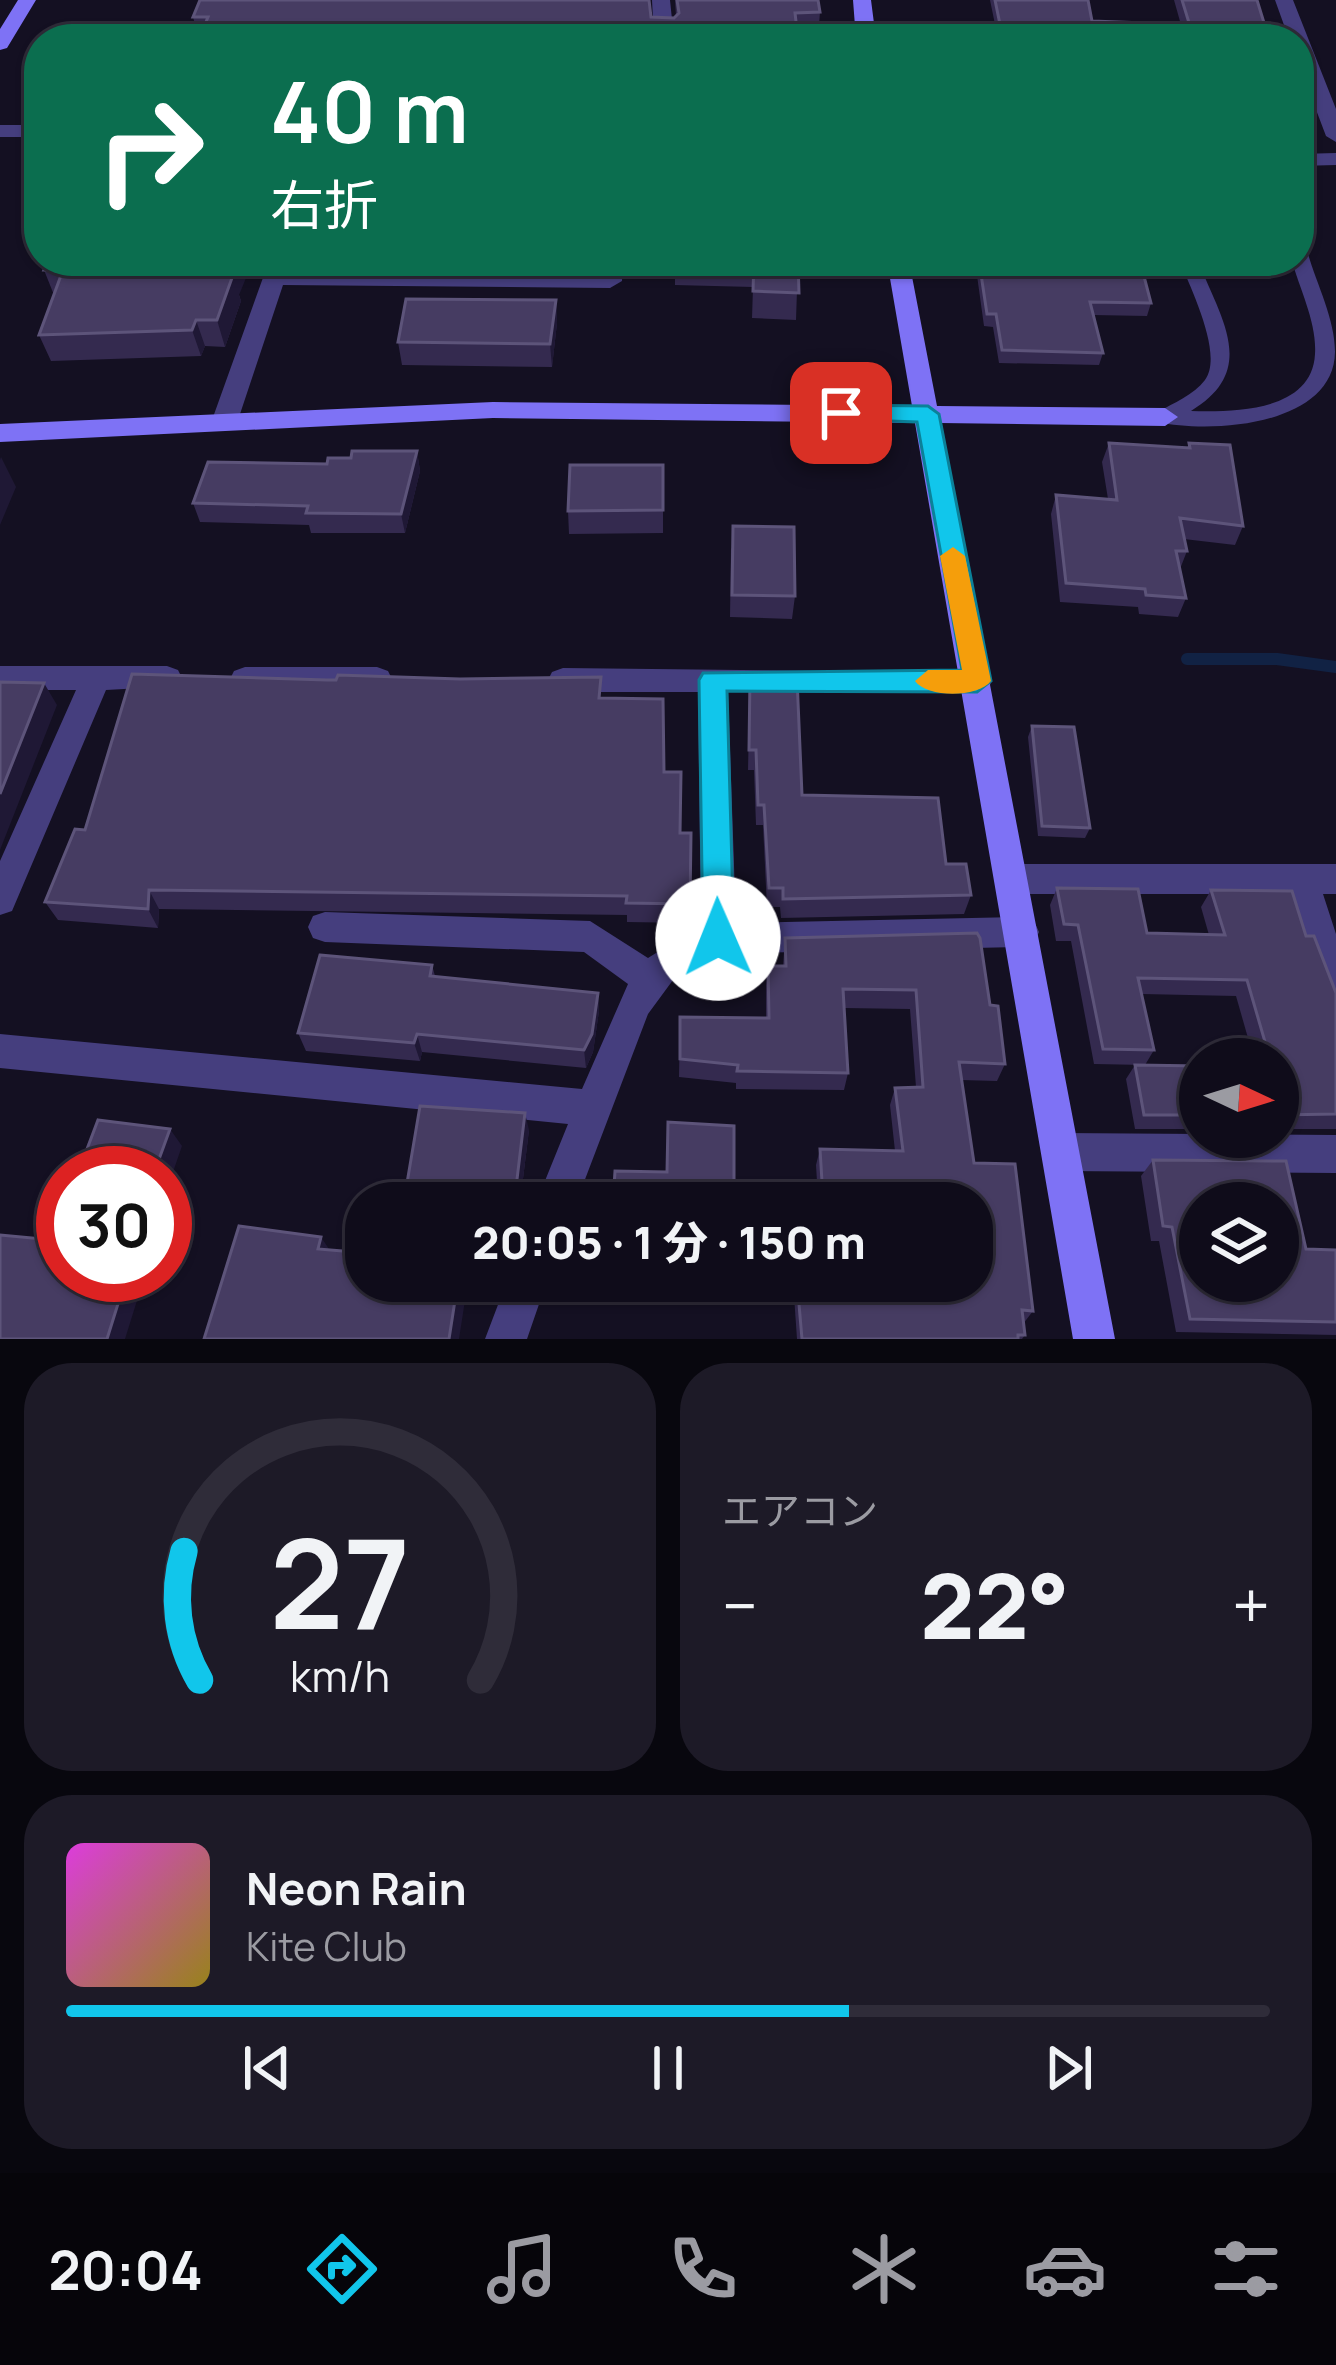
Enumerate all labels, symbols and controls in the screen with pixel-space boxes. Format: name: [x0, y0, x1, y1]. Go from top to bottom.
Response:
text: 40 m: [270, 53, 469, 168]
icon: right: [72, 72, 228, 228]
text: 右折: [270, 167, 378, 241]
pin: [790, 362, 892, 464]
icon: arrive: [808, 380, 874, 446]
position arrow: [655, 875, 781, 1001]
north arrow: [1179, 1038, 1299, 1158]
map controls: [1179, 1038, 1299, 1302]
speed limit sign: 30: [36, 1146, 192, 1302]
button: layers: [1179, 1182, 1299, 1302]
text: 20:05 · 1 分 · 150 m: [472, 1211, 866, 1273]
text: エアコン: [722, 1483, 878, 1537]
text: 27: [270, 1496, 410, 1666]
text: 22°: [920, 1543, 1069, 1666]
text: −: [722, 1560, 758, 1650]
text: +: [1232, 1560, 1270, 1650]
text: km/h: [290, 1646, 390, 1705]
text: Neon Rain: [246, 1857, 467, 1919]
text: Kite Club: [246, 1919, 407, 1973]
icon: previous: [234, 2035, 300, 2101]
icon: pause: [635, 2035, 701, 2101]
icon: next: [1036, 2035, 1102, 2101]
icon: directions: [300, 2227, 384, 2311]
icon: music: [480, 2227, 564, 2311]
icon: phone: [661, 2227, 745, 2311]
icon: climate: [842, 2227, 926, 2311]
icon: car: [1023, 2227, 1107, 2311]
icon: filters: [1204, 2227, 1288, 2311]
text: 20:04: [48, 2232, 203, 2306]

